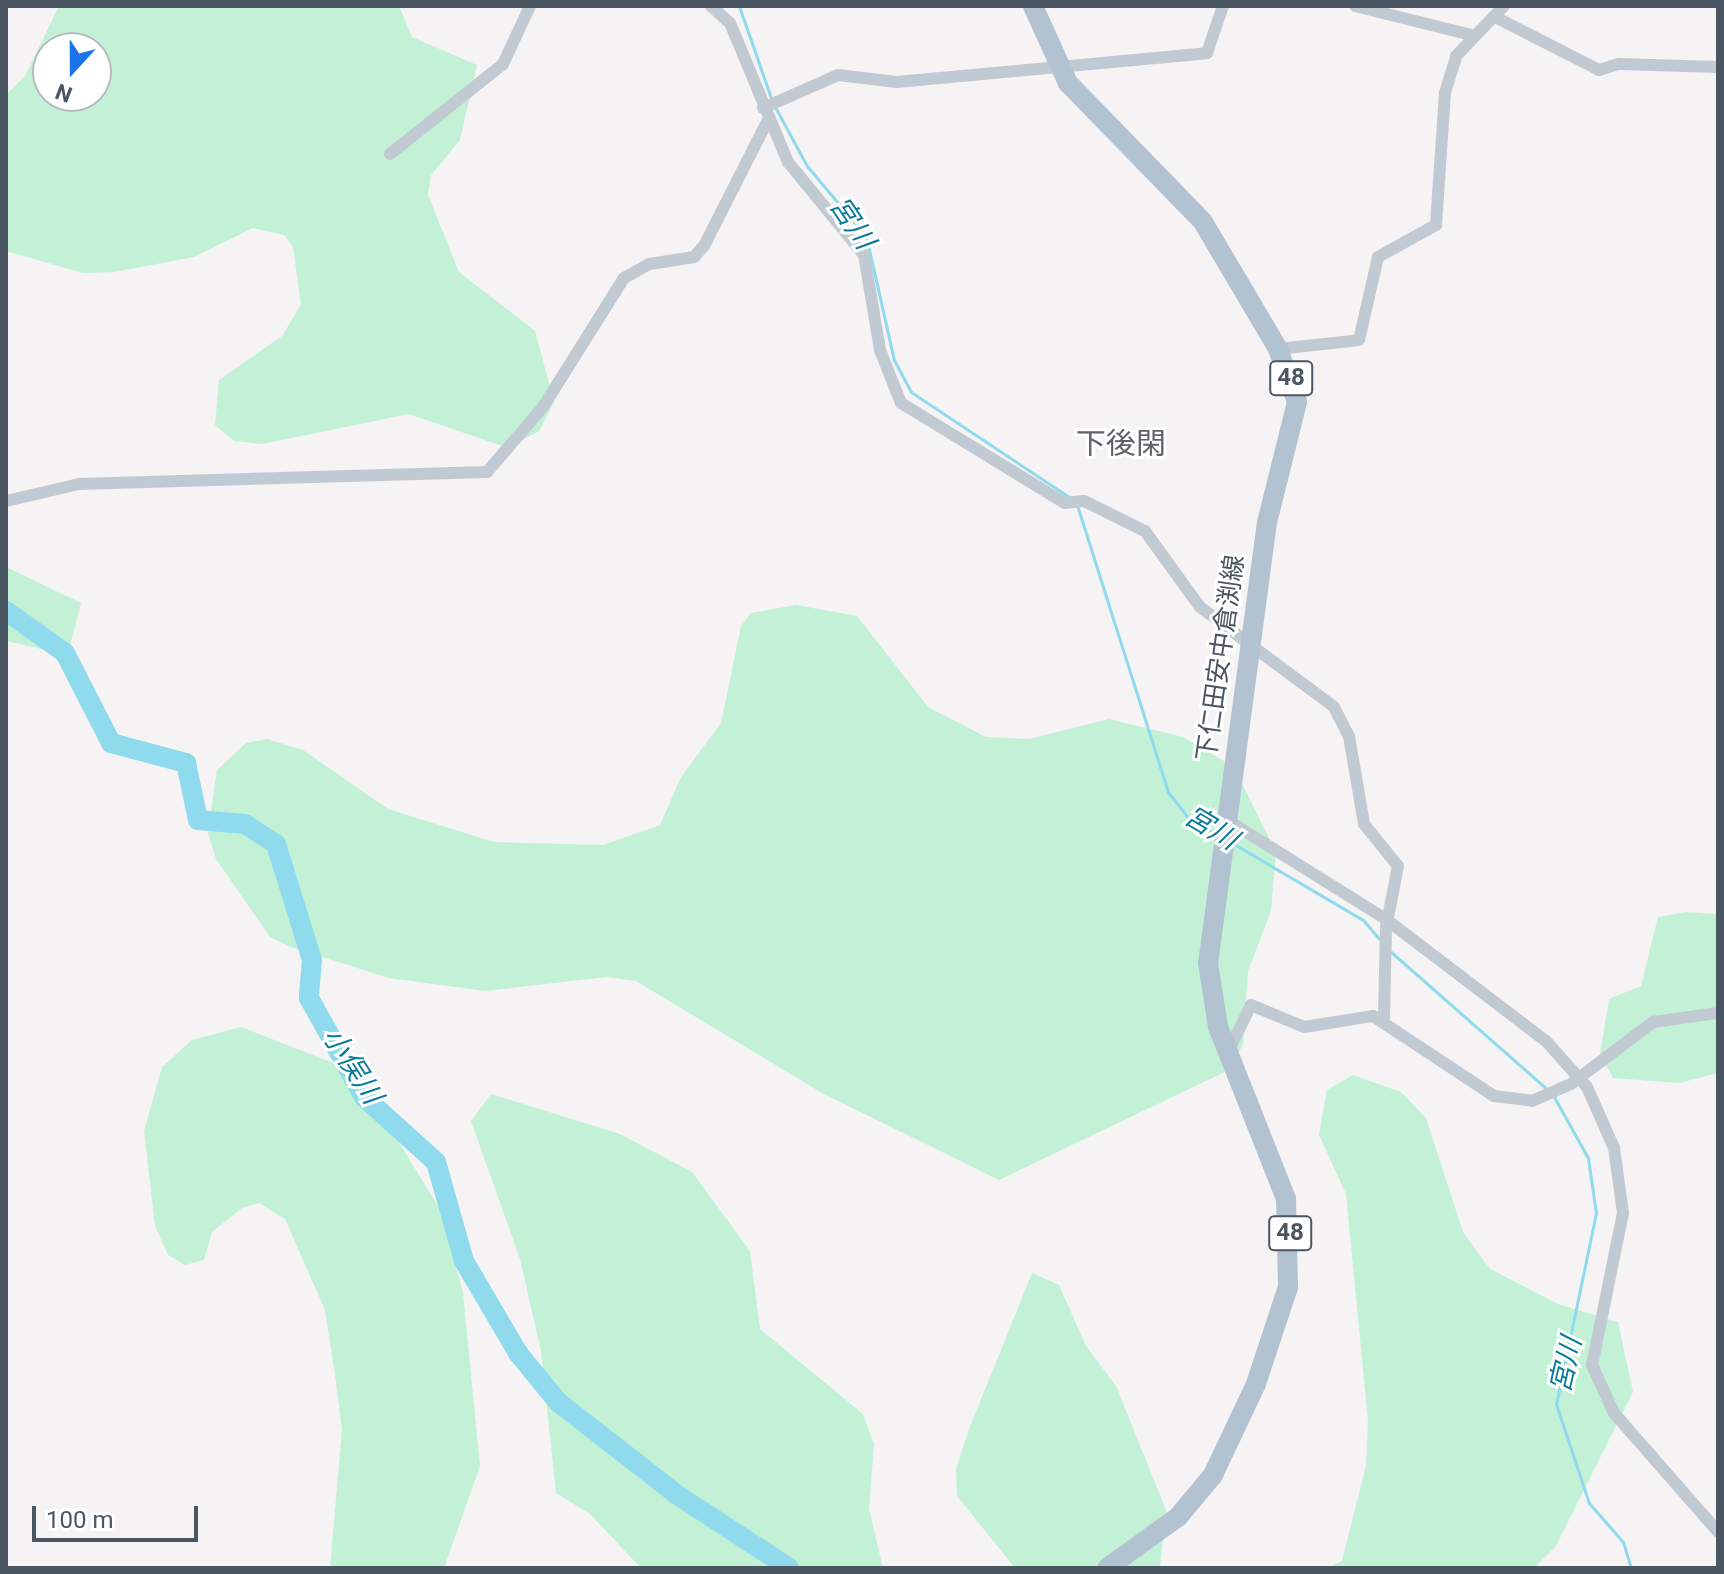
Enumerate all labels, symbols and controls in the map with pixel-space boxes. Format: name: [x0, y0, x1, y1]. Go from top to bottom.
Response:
north arrow: [32, 32, 112, 112]
text: N: [52, 79, 76, 107]
water label: 宮川: [822, 190, 882, 256]
road number: 48: [1269, 358, 1313, 398]
district label: 下後閑: [1076, 426, 1166, 462]
street label: 下仁田安中倉渕線: [1191, 553, 1251, 763]
water label: 宮川: [1178, 799, 1244, 857]
water label: 小俣川: [315, 1022, 389, 1110]
road number: 48: [1268, 1213, 1312, 1253]
water label: 宮川: [1543, 1334, 1589, 1396]
scale bar: [36, 1490, 202, 1540]
text: 100 m: [46, 1506, 113, 1534]

